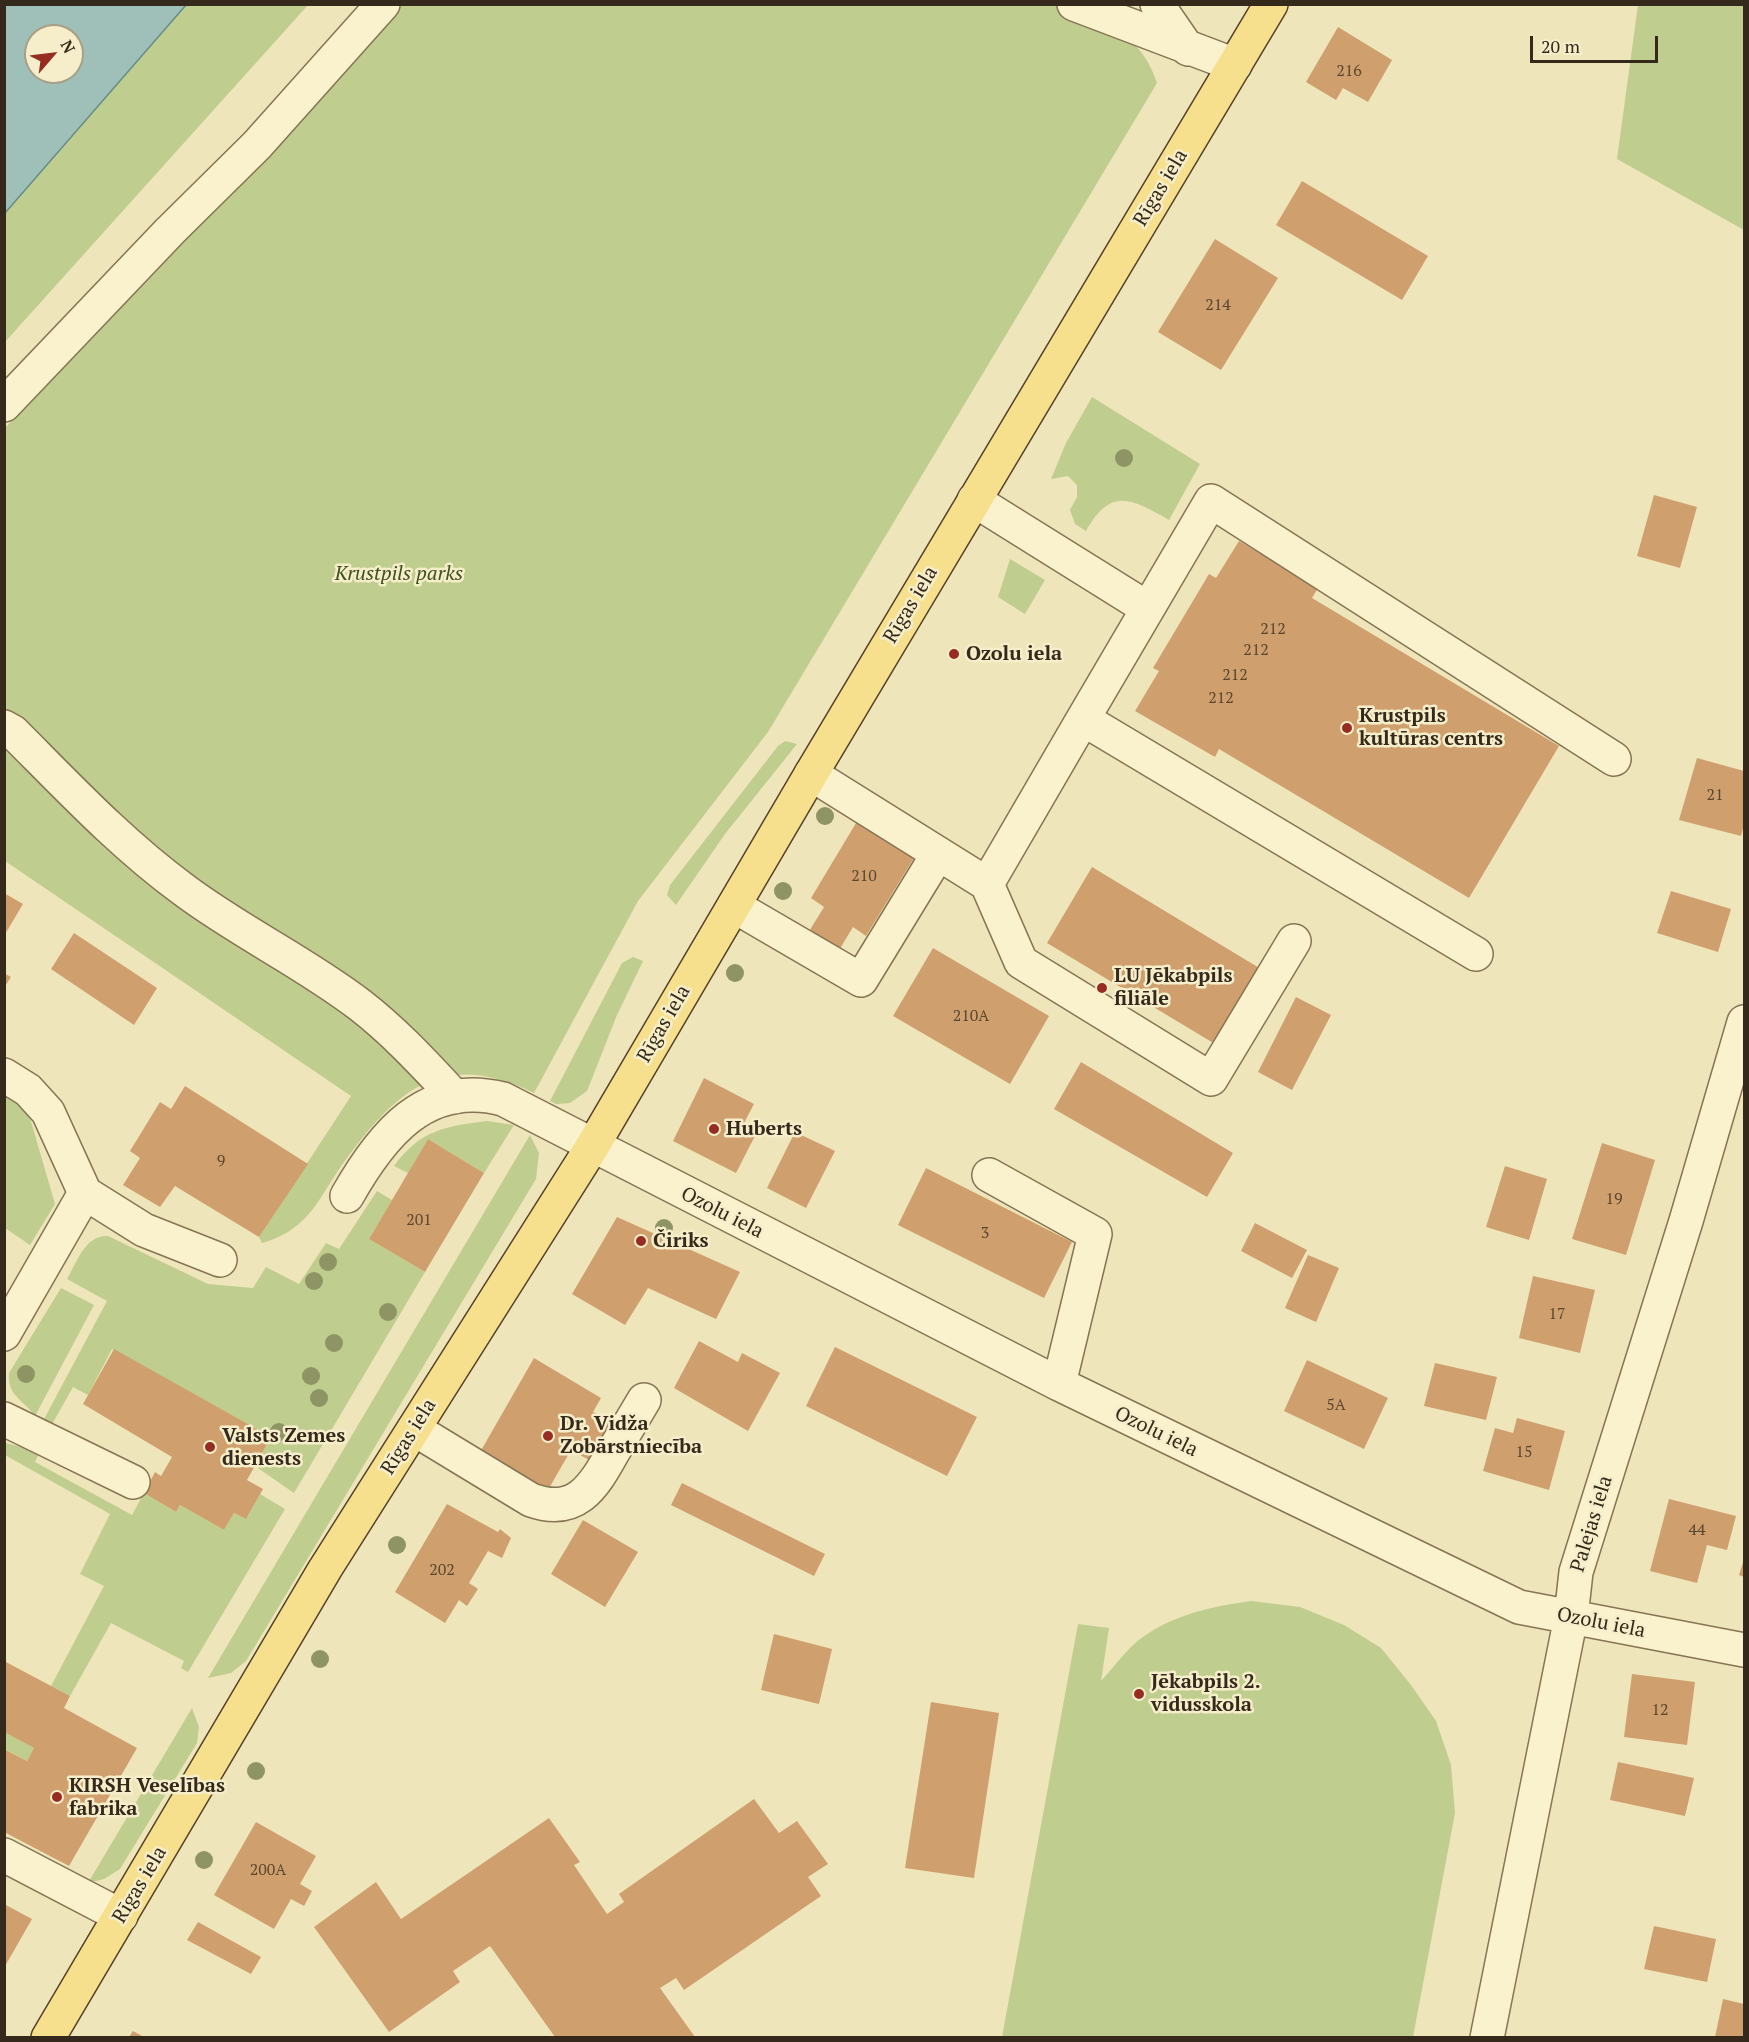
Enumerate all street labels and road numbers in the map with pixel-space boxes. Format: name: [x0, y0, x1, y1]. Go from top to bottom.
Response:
street label: Rīgas iela: [1129, 145, 1193, 231]
street label: Rīgas iela: [879, 562, 943, 648]
street label: Rīgas iela: [632, 981, 696, 1067]
street label: Ozolu iela: [677, 1182, 767, 1244]
street label: Rīgas iela: [376, 1395, 442, 1479]
street label: Ozolu iela: [1110, 1402, 1202, 1462]
street label: Palejas iela: [1566, 1473, 1618, 1575]
street label: Ozolu iela: [1555, 1603, 1647, 1643]
street label: Rīgas iela: [108, 1842, 172, 1928]

